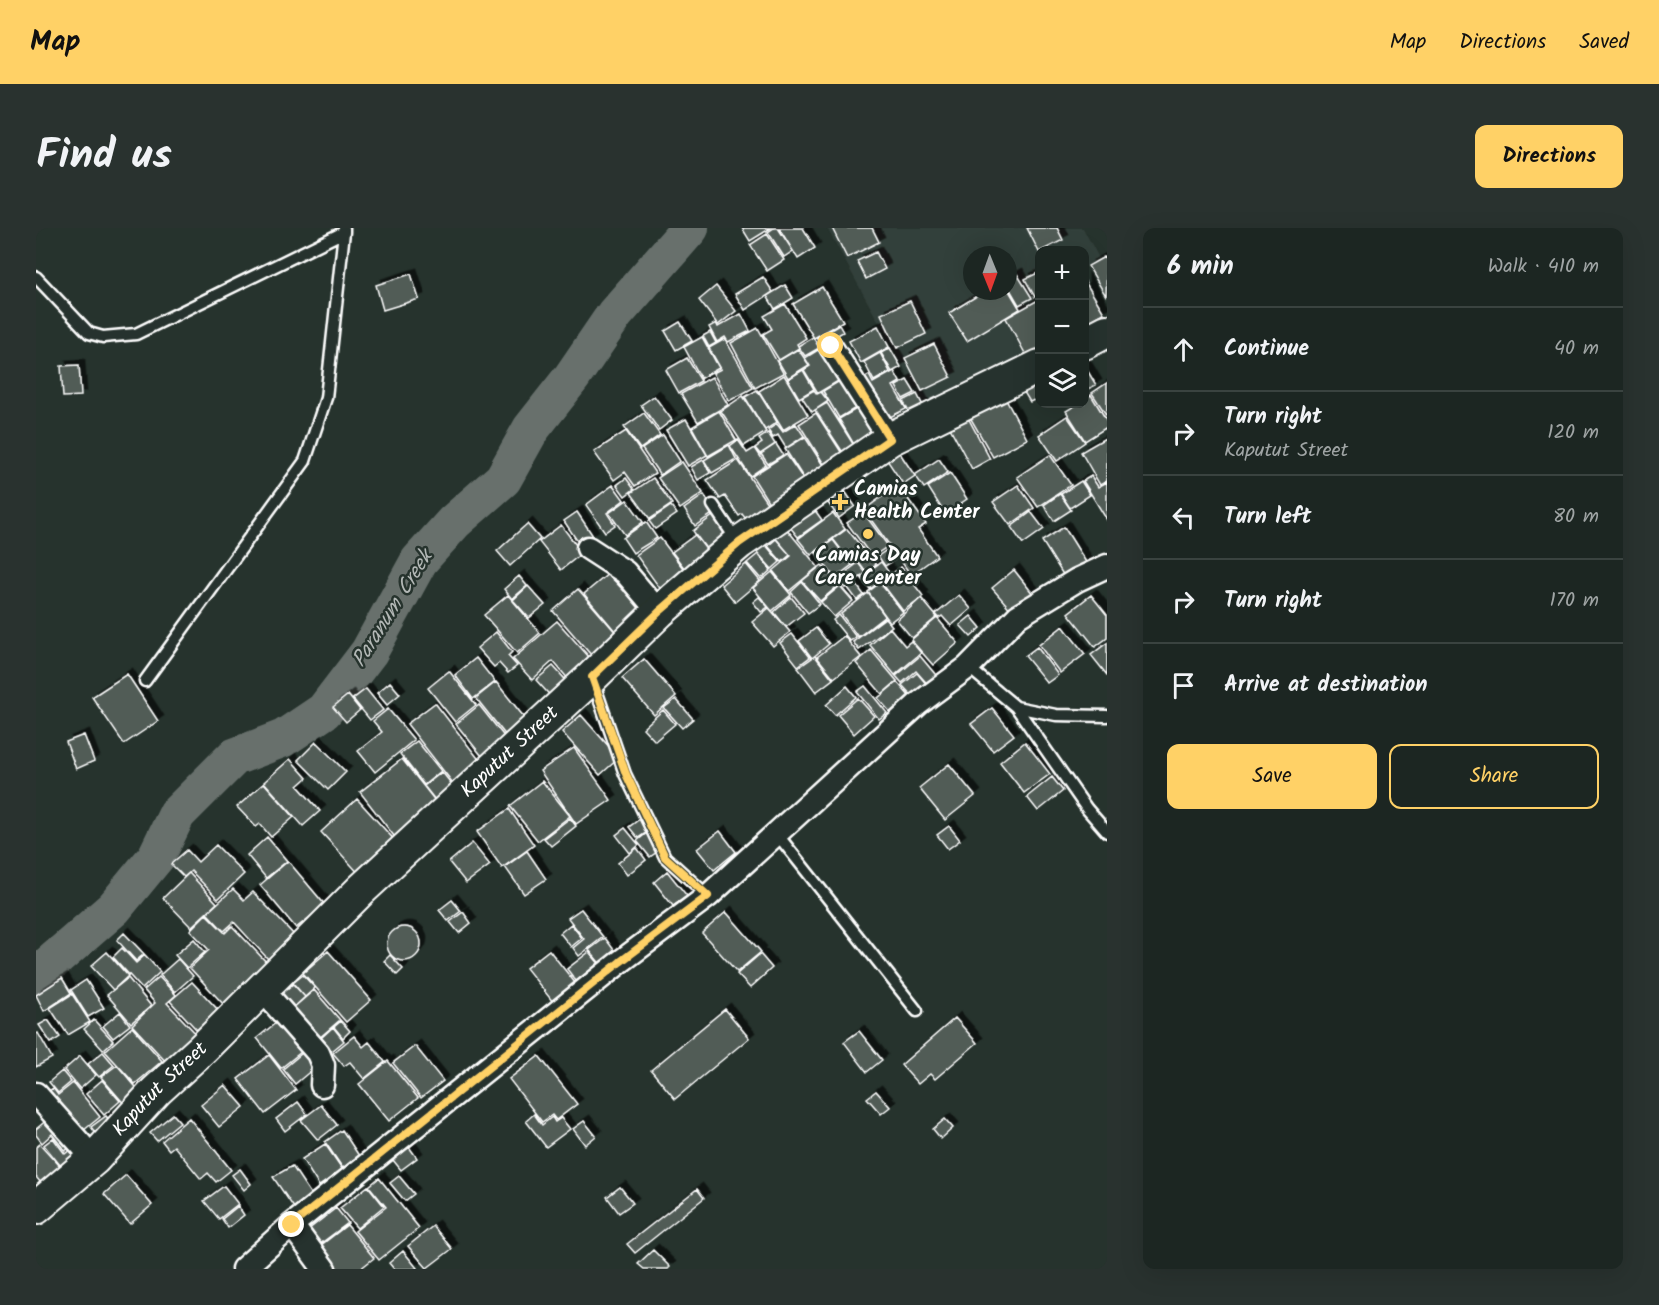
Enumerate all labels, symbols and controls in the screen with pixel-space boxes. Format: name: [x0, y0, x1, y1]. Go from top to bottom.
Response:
text: Map: [30, 20, 81, 65]
text: Map: [1390, 26, 1426, 59]
text: Directions: [1459, 26, 1546, 59]
text: Saved: [1579, 26, 1629, 59]
text: Find us: [36, 123, 172, 190]
button: Directions: [1475, 125, 1623, 188]
north arrow: [963, 246, 1017, 300]
map controls: [1035, 246, 1089, 408]
button: +: [1035, 246, 1089, 300]
text: 6 min: [1167, 246, 1234, 288]
text: Walk · 410 m: [1488, 251, 1599, 283]
button: −: [1035, 300, 1089, 354]
route start: [817, 332, 843, 358]
text: Continue: [1224, 332, 1309, 367]
icon: ahead: [1167, 333, 1200, 366]
text: 40 m: [1554, 333, 1599, 365]
button: layers: [1035, 354, 1089, 408]
text: Turn right: [1224, 400, 1322, 435]
icon: right: [1167, 417, 1200, 450]
text: 120 m: [1547, 417, 1599, 449]
text: Kaputut Street: [1224, 435, 1348, 467]
place label: Camias Health Center: [854, 474, 980, 529]
marker: Camias Health Center: [831, 493, 849, 511]
text: Turn left: [1224, 500, 1311, 535]
icon: left: [1167, 501, 1200, 534]
text: 80 m: [1553, 501, 1599, 533]
marker: Camias Day Care Center: [861, 527, 875, 541]
place label: Camias Day Care Center: [815, 540, 922, 595]
water label: Paranum Creek: [344, 541, 444, 674]
text: Turn right: [1224, 584, 1322, 619]
icon: right: [1167, 585, 1200, 618]
text: 170 m: [1550, 585, 1599, 617]
text: Arrive at destination: [1224, 668, 1427, 703]
icon: arrive: [1167, 669, 1200, 702]
street label: Kaputut Street: [454, 698, 567, 806]
button: Save: [1167, 744, 1377, 809]
button: Share: [1389, 744, 1599, 809]
street label: Kaputut Street: [105, 1035, 216, 1145]
route end: [278, 1211, 304, 1237]

